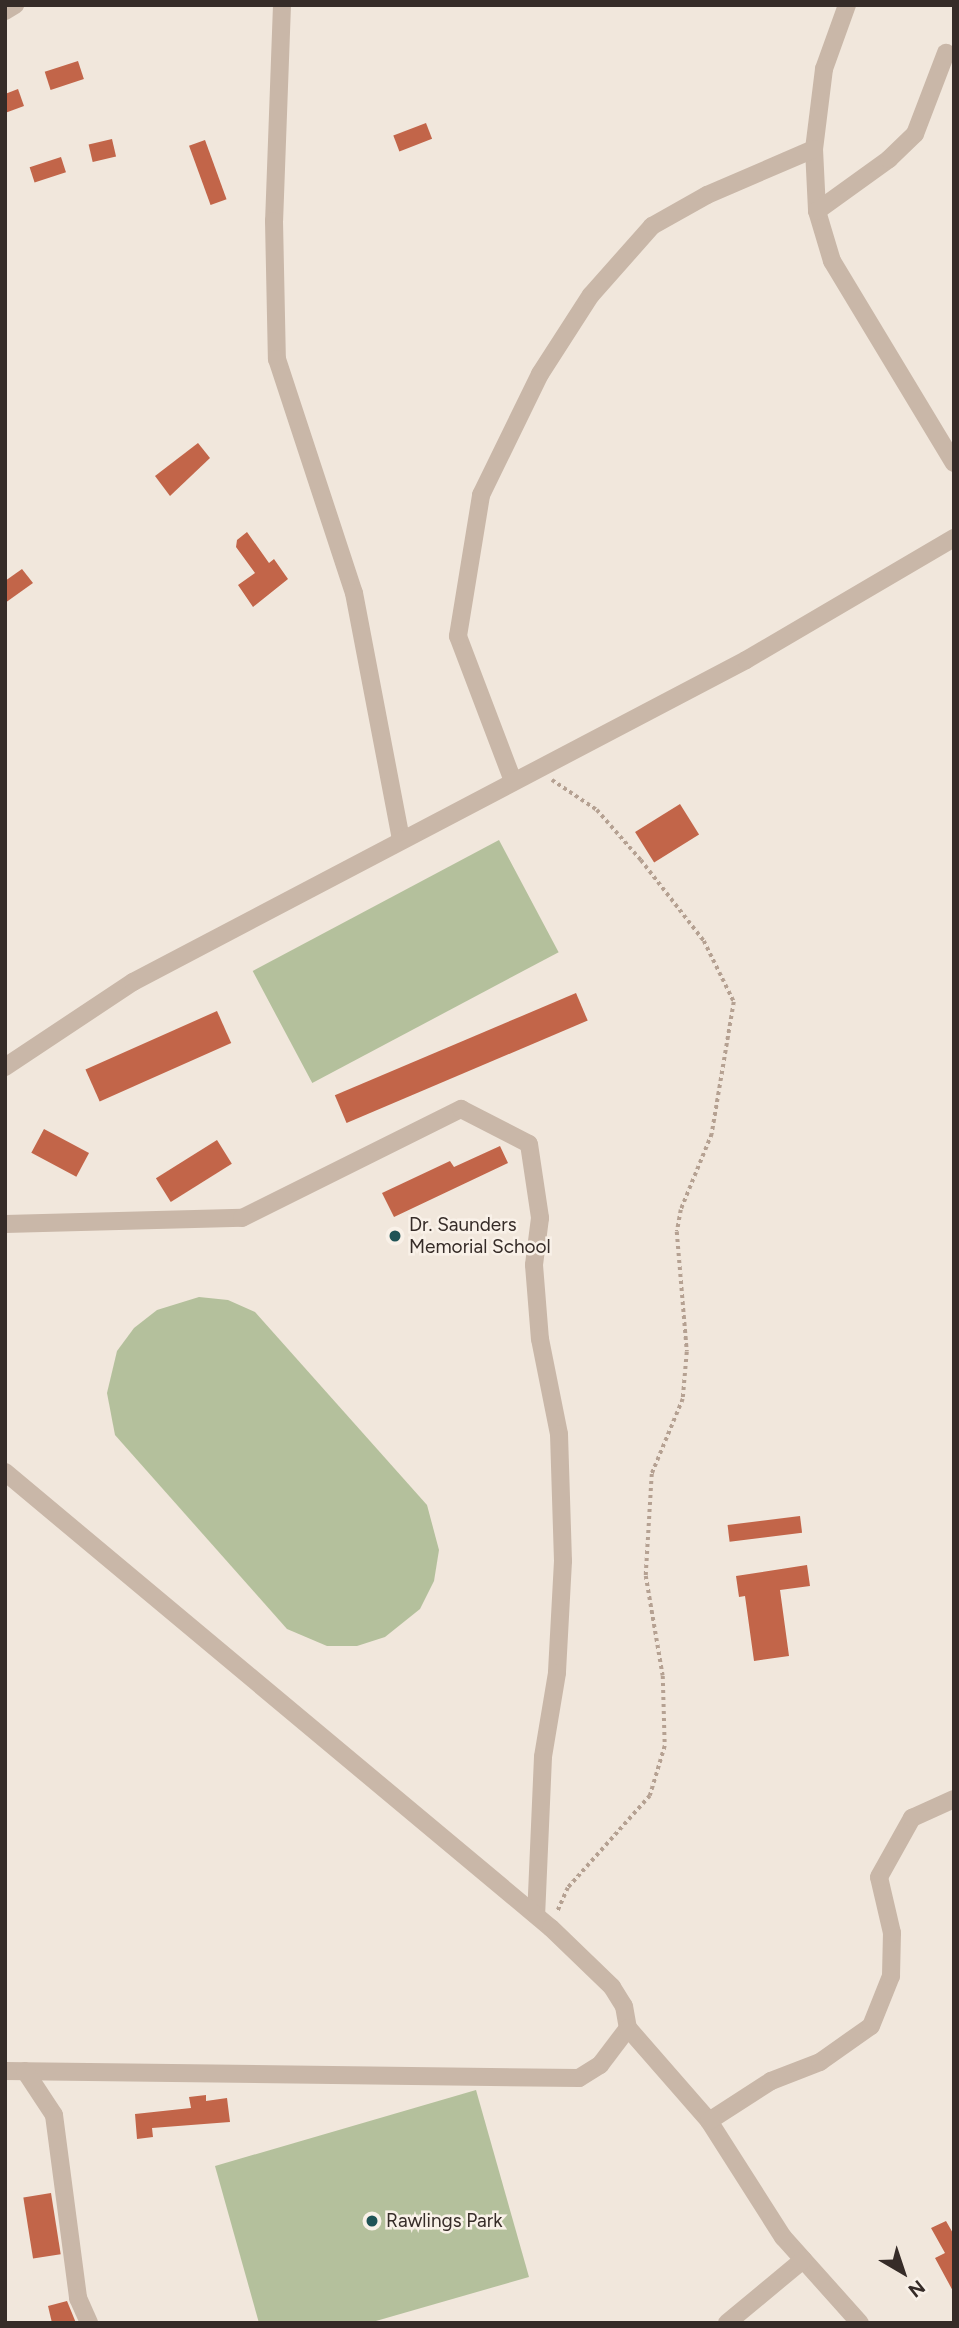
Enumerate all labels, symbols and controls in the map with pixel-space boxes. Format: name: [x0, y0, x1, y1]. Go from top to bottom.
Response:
place label: Dr. Saunders Memorial School: [409, 1214, 551, 1258]
marker: Dr. Saunders Memorial School: [387, 1228, 403, 1244]
place label: Rawlings Park: [386, 2210, 502, 2232]
marker: Rawlings Park: [364, 2213, 380, 2229]
north arrow: [868, 2237, 938, 2307]
text: N: [904, 2275, 929, 2302]

